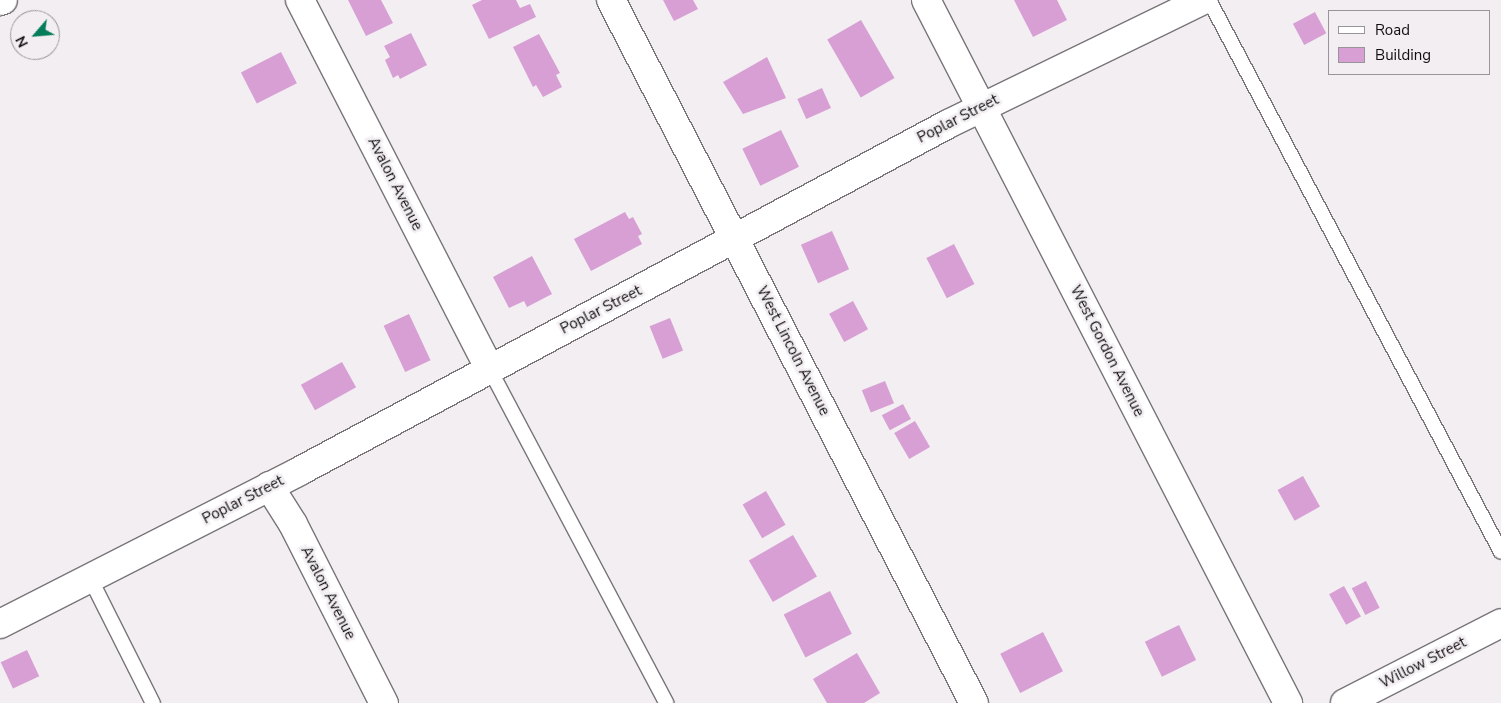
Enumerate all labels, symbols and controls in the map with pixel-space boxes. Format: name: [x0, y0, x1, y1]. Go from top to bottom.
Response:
north arrow: [10, 10, 60, 60]
legend: [1328, 10, 1491, 75]
text: Road: [1375, 20, 1410, 40]
text: N: [11, 33, 33, 51]
text: Building: [1375, 45, 1431, 65]
street label: Poplar Street: [914, 91, 1002, 147]
street label: Avalon Avenue: [364, 134, 426, 234]
street label: Poplar Street: [557, 282, 645, 338]
street label: West Gordon Avenue: [1066, 282, 1148, 420]
street label: West Lincoln Avenue: [753, 283, 833, 419]
street label: Poplar Street: [199, 472, 287, 528]
street label: Avalon Avenue: [297, 543, 359, 643]
street label: Willow Street: [1377, 634, 1469, 692]

